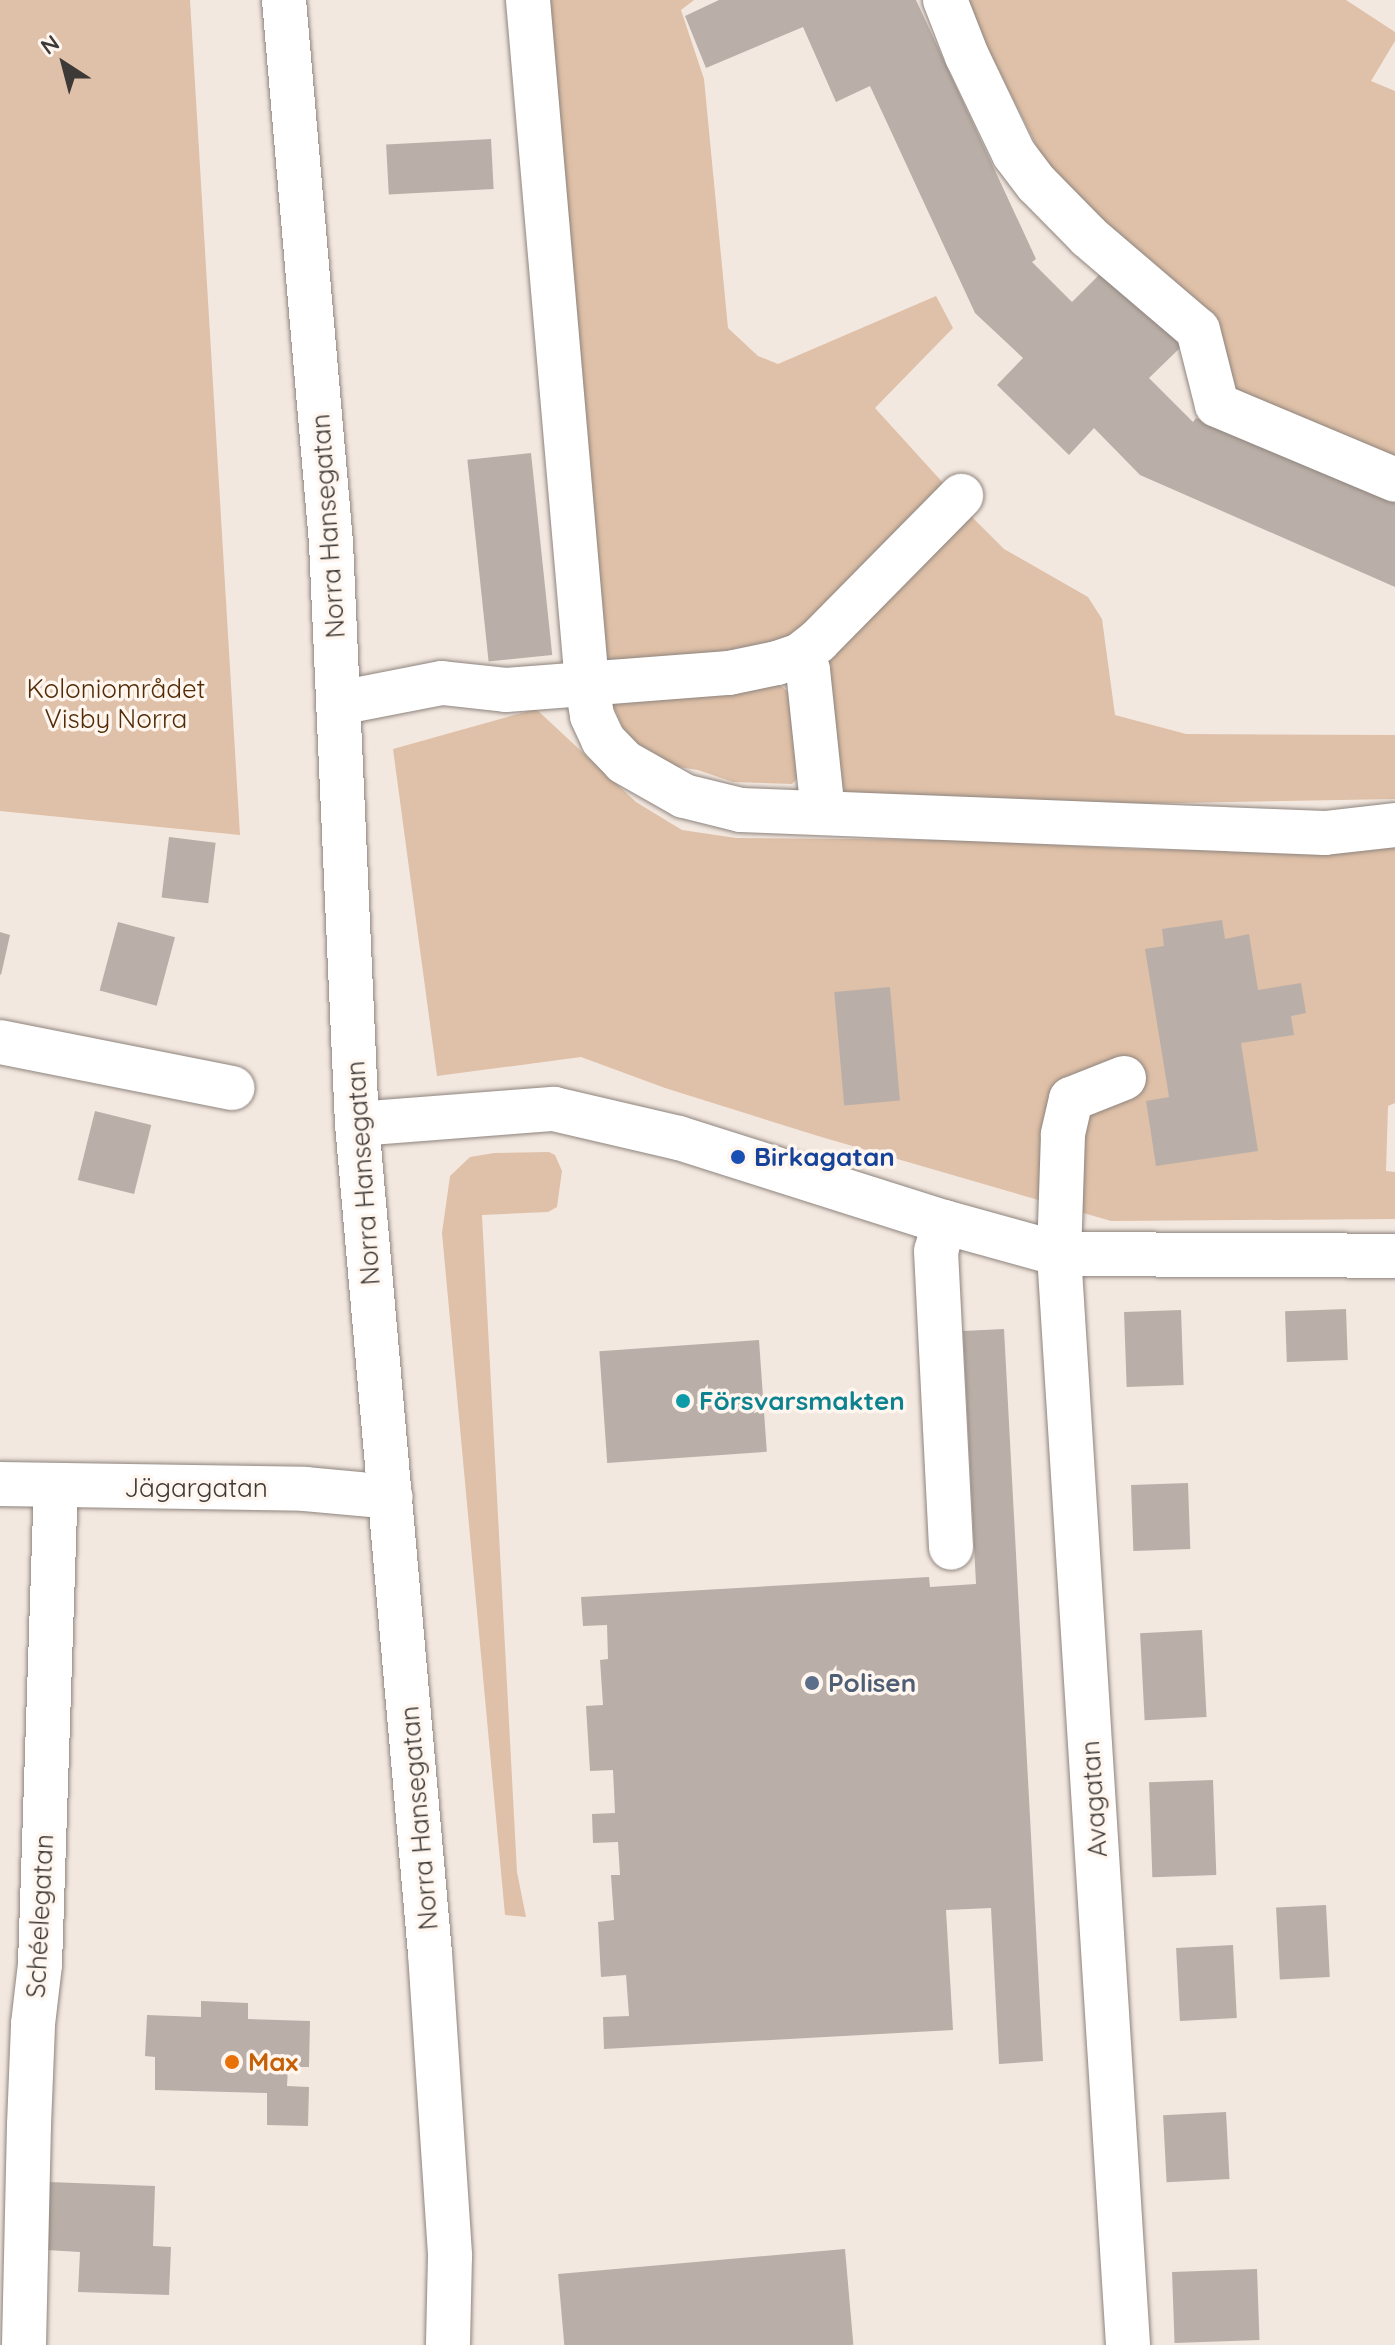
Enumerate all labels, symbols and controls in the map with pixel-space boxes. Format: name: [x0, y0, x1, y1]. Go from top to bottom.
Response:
north arrow: [24, 24, 104, 104]
text: N: [35, 29, 65, 61]
street label: Norra Hansegatan: [305, 413, 351, 639]
park label: Koloniområdet Visby Norra: [27, 673, 205, 734]
street label: Norra Hansegatan: [340, 1060, 386, 1286]
place label: Birkagatan: [754, 1141, 895, 1173]
marker: Birkagatan: [729, 1148, 747, 1166]
place label: Försvarsmakten: [699, 1385, 905, 1417]
marker: Försvarsmakten: [674, 1392, 692, 1410]
street label: Jägargatan: [124, 1472, 268, 1504]
place label: Polisen: [828, 1667, 916, 1699]
marker: Polisen: [803, 1674, 821, 1692]
street label: Norra Hansegatan: [394, 1705, 444, 1931]
street label: Avagatan: [1074, 1740, 1114, 1858]
street label: Schéelegatan: [20, 1833, 60, 1999]
place label: Max: [248, 2046, 298, 2078]
marker: Max: [223, 2053, 241, 2071]

